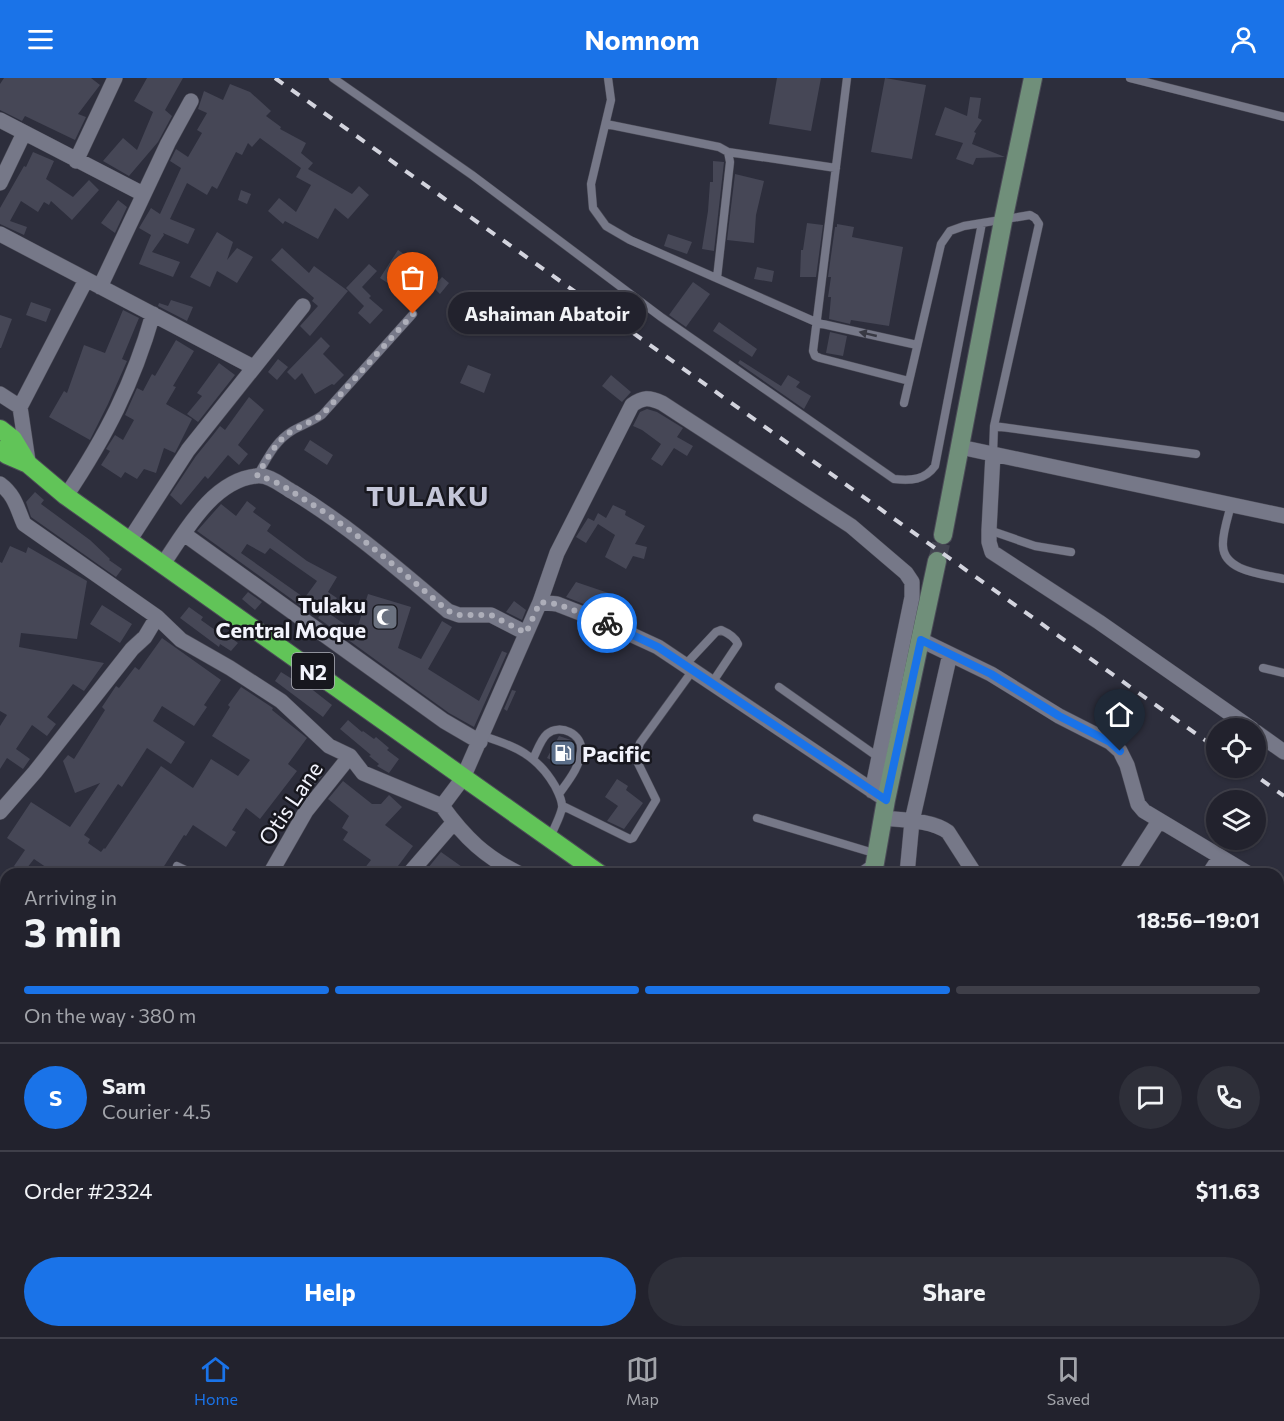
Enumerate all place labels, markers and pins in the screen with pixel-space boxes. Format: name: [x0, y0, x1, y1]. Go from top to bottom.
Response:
pin: [387, 252, 438, 314]
callout: Ashaiman Abatoir: [449, 293, 647, 335]
place label: Tulaku Central Moque: [215, 591, 366, 643]
mosque icon: Tulaku Central Moque: [370, 602, 400, 632]
pin: [1094, 689, 1145, 751]
fuel station icon: Pacific: [548, 738, 578, 768]
place label: Pacific: [582, 740, 650, 767]

